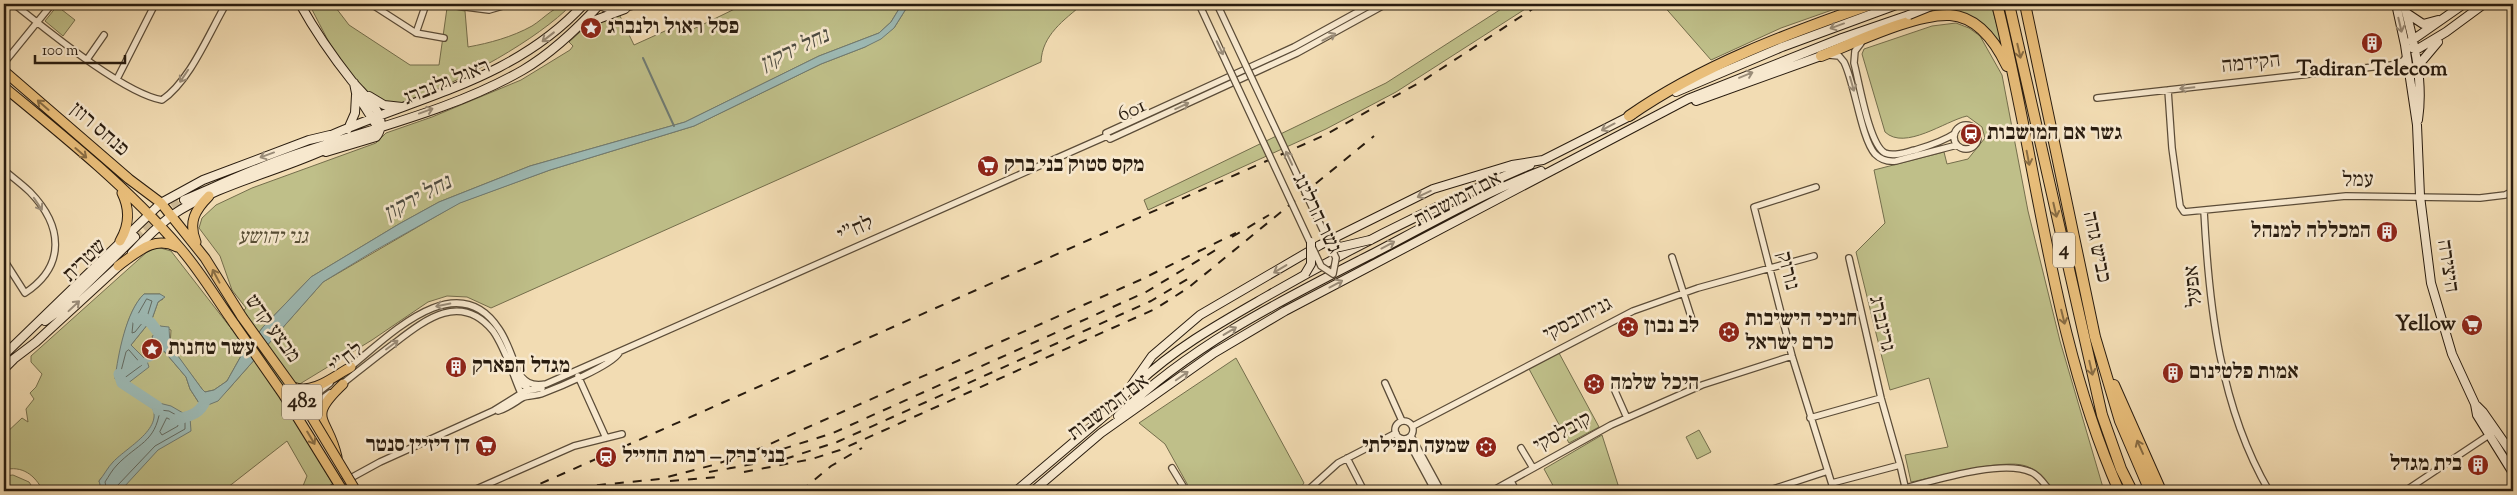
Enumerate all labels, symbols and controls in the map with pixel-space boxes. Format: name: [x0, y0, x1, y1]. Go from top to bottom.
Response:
place label: פסל ראול ולנברג: [607, 13, 739, 43]
place icon: פסל ראול ולנברג: [579, 16, 603, 40]
one-way arrow: [2396, 16, 2405, 32]
water label: נחל ירקון: [755, 20, 836, 81]
one-way arrow: [1830, 22, 1845, 31]
building icon: Tadiran Telecom: [2360, 31, 2384, 55]
scale bar: [35, 32, 125, 64]
one-way arrow: [541, 32, 555, 42]
one-way arrow: [1321, 32, 1336, 41]
text: 100 m: [42, 41, 79, 62]
one-way arrow: [1215, 41, 1225, 56]
one-way arrow: [2015, 43, 2024, 59]
street label: הקידמה: [2220, 46, 2282, 82]
street label: ראול ולנברג: [399, 52, 495, 114]
place label: Tadiran Telecom: [2297, 55, 2448, 85]
one-way arrow: [179, 69, 189, 83]
one-way arrow: [1738, 70, 1753, 80]
one-way arrow: [1847, 75, 1857, 91]
one-way arrow: [2180, 83, 2196, 93]
street label: 601: [1113, 91, 1151, 131]
street label: פנחס רוזן: [63, 96, 135, 164]
one-way arrow: [37, 100, 50, 111]
one-way arrow: [1174, 101, 1189, 111]
one-way arrow: [418, 106, 433, 115]
place label: גשר אם המושבות: [1987, 119, 2122, 149]
one-way arrow: [1601, 122, 1616, 132]
station icon: גשר אם המושבות: [1959, 122, 1983, 146]
one-way arrow: [74, 147, 87, 159]
one-way arrow: [2024, 150, 2034, 166]
one-way arrow: [260, 151, 275, 160]
place label: מקס סטוק בני ברק: [1004, 151, 1144, 181]
one-way arrow: [1284, 151, 1293, 166]
supermarket icon: מקס סטוק בני ברק: [976, 154, 1000, 178]
street label: אם המושבות: [1409, 164, 1507, 236]
street label: עמל: [2342, 166, 2374, 196]
water label: נחל ירקון: [378, 167, 459, 230]
street label: גשר הרלינג: [1284, 169, 1348, 259]
one-way arrow: [1417, 189, 1432, 199]
one-way arrow: [33, 197, 44, 211]
one-way arrow: [2051, 201, 2060, 217]
street label: כביש גהה: [2074, 208, 2118, 286]
street label: לח"י: [833, 209, 879, 251]
place label: המכללה למנהל: [2251, 217, 2371, 247]
building icon: המכללה למנהל: [2375, 220, 2399, 244]
park label: גני יהושע: [238, 223, 310, 253]
street label: שטרית: [56, 232, 114, 290]
road number: 4: [2053, 232, 2075, 268]
street label: היצירה: [2428, 237, 2466, 295]
one-way arrow: [1381, 240, 1396, 250]
street label: נורוק: [1768, 248, 1806, 294]
one-way arrow: [1273, 264, 1287, 274]
street label: אפעל: [2177, 264, 2211, 308]
one-way arrow: [211, 269, 220, 284]
one-way arrow: [1329, 279, 1344, 289]
street label: מבצע קדש: [237, 288, 307, 370]
street label: גניחובסקי: [1538, 290, 1618, 350]
street label: גרינברג: [1860, 293, 1902, 355]
one-way arrow: [435, 300, 451, 310]
one-way arrow: [68, 301, 81, 312]
place label: חניכי הישיבות כרם ישראל: [1745, 305, 1858, 359]
one-way arrow: [2059, 309, 2068, 325]
place label: Yellow: [2395, 310, 2456, 340]
place label: לב נבון: [1644, 312, 1699, 342]
supermarket icon: Yellow: [2460, 313, 2484, 337]
synagogue icon: לב נבון: [1616, 315, 1640, 339]
synagogue icon: חניכי הישיבות כרם ישראל: [1717, 320, 1741, 344]
one-way arrow: [1223, 325, 1237, 335]
place label: עשר טחנות: [168, 334, 255, 364]
street label: לח"י: [323, 336, 371, 382]
place icon: עשר טחנות: [140, 337, 164, 361]
one-way arrow: [385, 340, 399, 350]
place label: מגדל הפארק: [472, 352, 570, 382]
building icon: מגדל הפארק: [444, 355, 468, 379]
place label: אמות פלטינום: [2189, 358, 2299, 388]
one-way arrow: [2087, 360, 2096, 376]
building icon: אמות פלטינום: [2161, 361, 2185, 385]
street label: אם המושבות: [1062, 367, 1156, 449]
place label: היכל שלמה: [1610, 369, 1699, 399]
one-way arrow: [1175, 370, 1188, 381]
synagogue icon: היכל שלמה: [1582, 372, 1606, 396]
road number: 482: [282, 384, 322, 420]
street label: קובלסקי: [1528, 405, 1598, 461]
one-way arrow: [306, 431, 316, 445]
place label: דן דיזיין סנטר: [366, 431, 470, 461]
place label: שמעה תפילתי: [1362, 432, 1470, 462]
supermarket icon: דן דיזיין סנטר: [474, 434, 498, 458]
synagogue icon: שמעה תפילתי: [1474, 435, 1498, 459]
one-way arrow: [2135, 440, 2145, 455]
place label: בני ברק – רמת החייל: [622, 442, 785, 472]
station icon: בני ברק – רמת החייל: [594, 445, 618, 469]
place label: בית מגדל: [2390, 450, 2462, 480]
building icon: בית מגדל: [2466, 453, 2490, 477]

